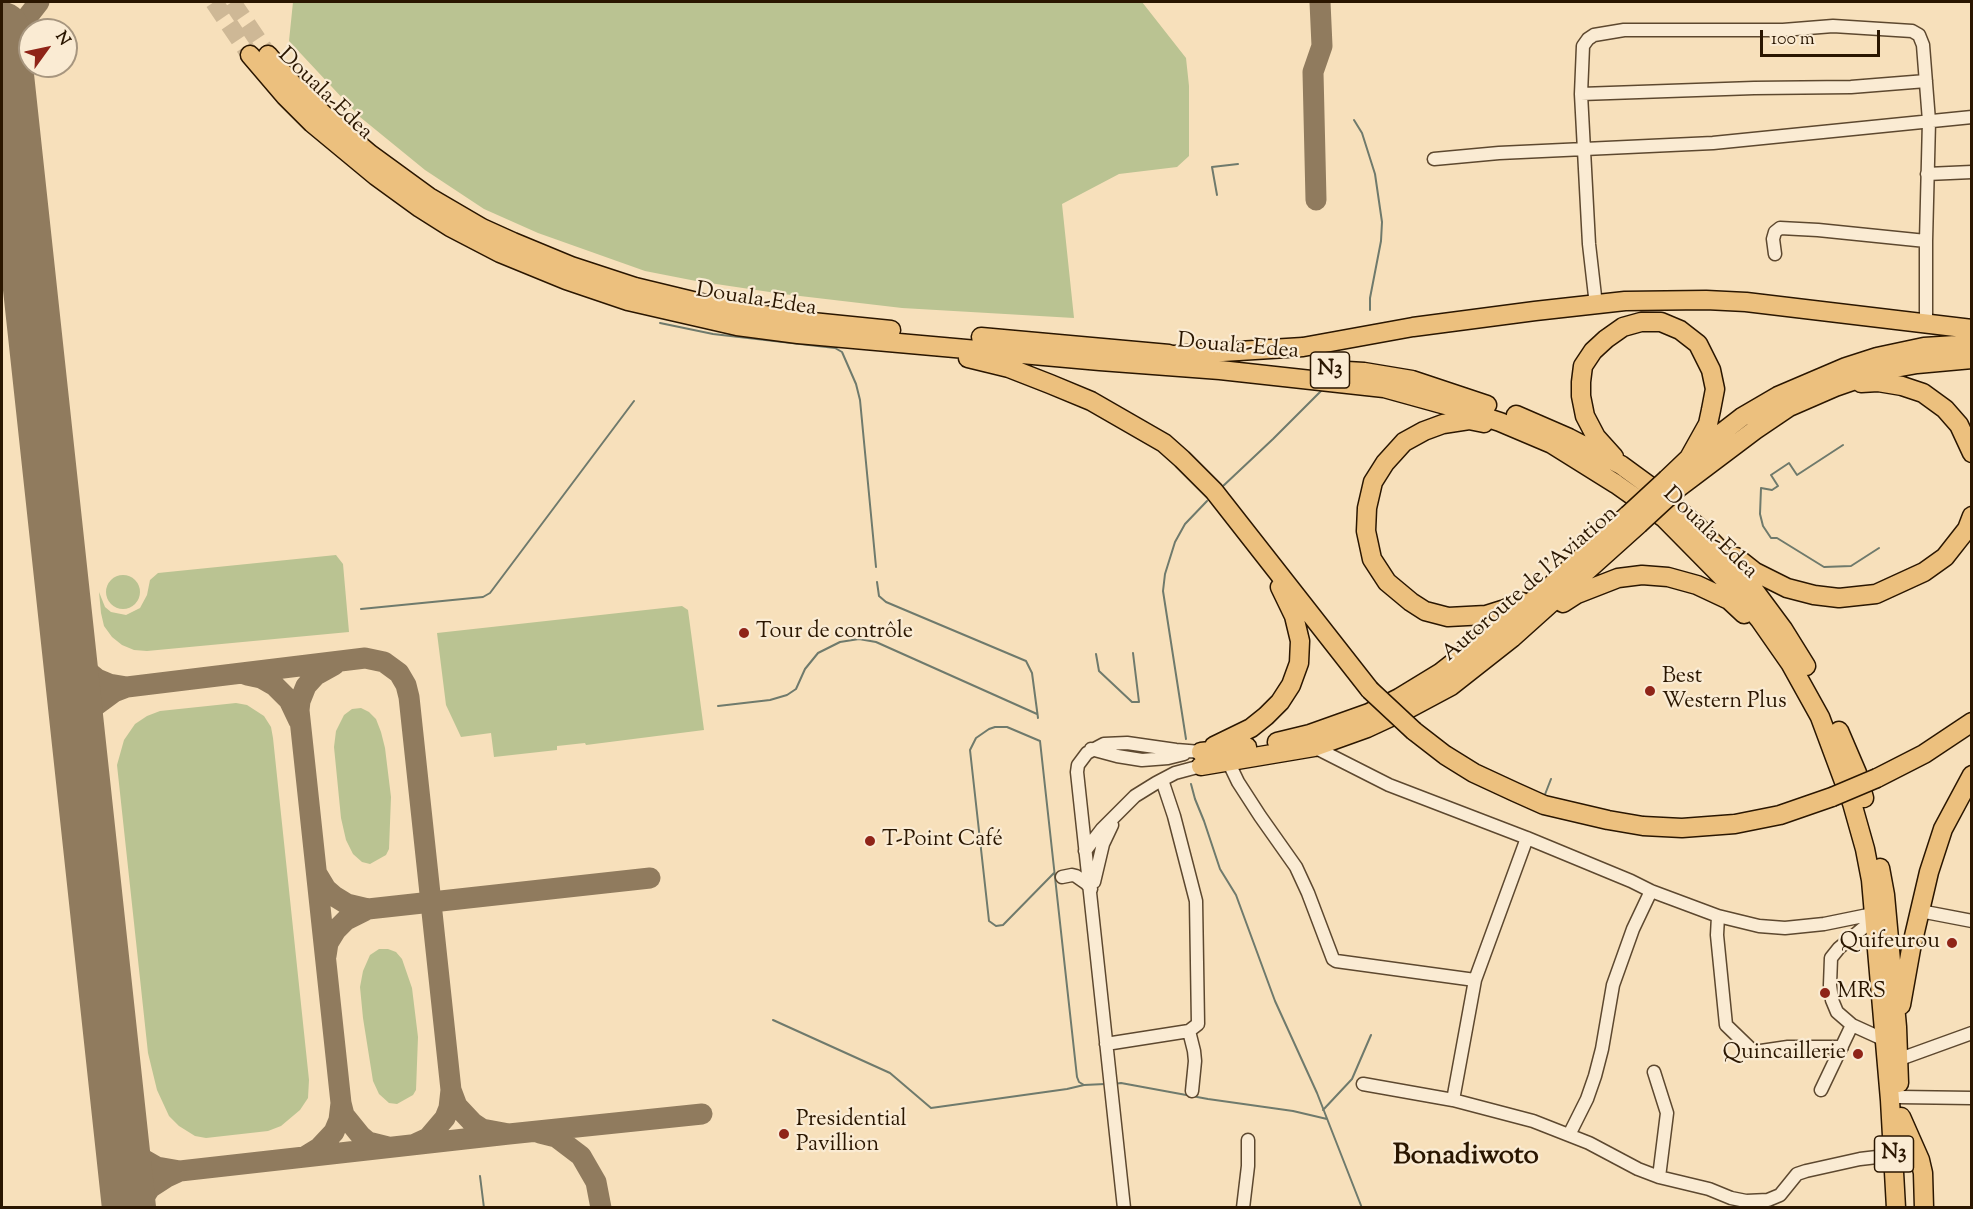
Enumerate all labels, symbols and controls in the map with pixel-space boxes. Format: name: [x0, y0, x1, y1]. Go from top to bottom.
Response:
north arrow: [18, 18, 78, 78]
scale bar: [1763, 18, 1883, 56]
text: N: [49, 27, 75, 51]
text: 100 m: [1771, 27, 1815, 53]
street label: Douala-Edea: [271, 43, 377, 147]
street label: Douala-Edea: [694, 278, 818, 324]
street label: Douala-Edea: [1176, 330, 1300, 366]
road number: N3: [1310, 352, 1350, 388]
street label: Douala-Edea: [1656, 482, 1762, 586]
street label: Autoroute de l'Aviation: [1438, 501, 1624, 669]
place label: Tour de contrôle: [756, 620, 913, 646]
marker: Tour de contrôle: [737, 626, 751, 640]
place label: Best Western Plus: [1662, 665, 1787, 716]
marker: Best Western Plus: [1643, 684, 1657, 698]
place label: T-Point Café: [882, 828, 1003, 854]
marker: T-Point Café: [863, 834, 877, 848]
place label: Quifeurou: [1840, 930, 1940, 956]
marker: Quifeurou: [1945, 936, 1959, 950]
place label: MRS: [1837, 980, 1886, 1006]
marker: MRS: [1818, 986, 1832, 1000]
place label: Quincaillerie: [1723, 1041, 1846, 1067]
marker: Quincaillerie: [1851, 1047, 1865, 1061]
place label: Presidential Pavillion: [796, 1108, 907, 1160]
marker: Presidential Pavillion: [777, 1127, 791, 1141]
road number: N3: [1874, 1136, 1914, 1172]
district label: Bonadiwoto: [1393, 1141, 1539, 1175]

